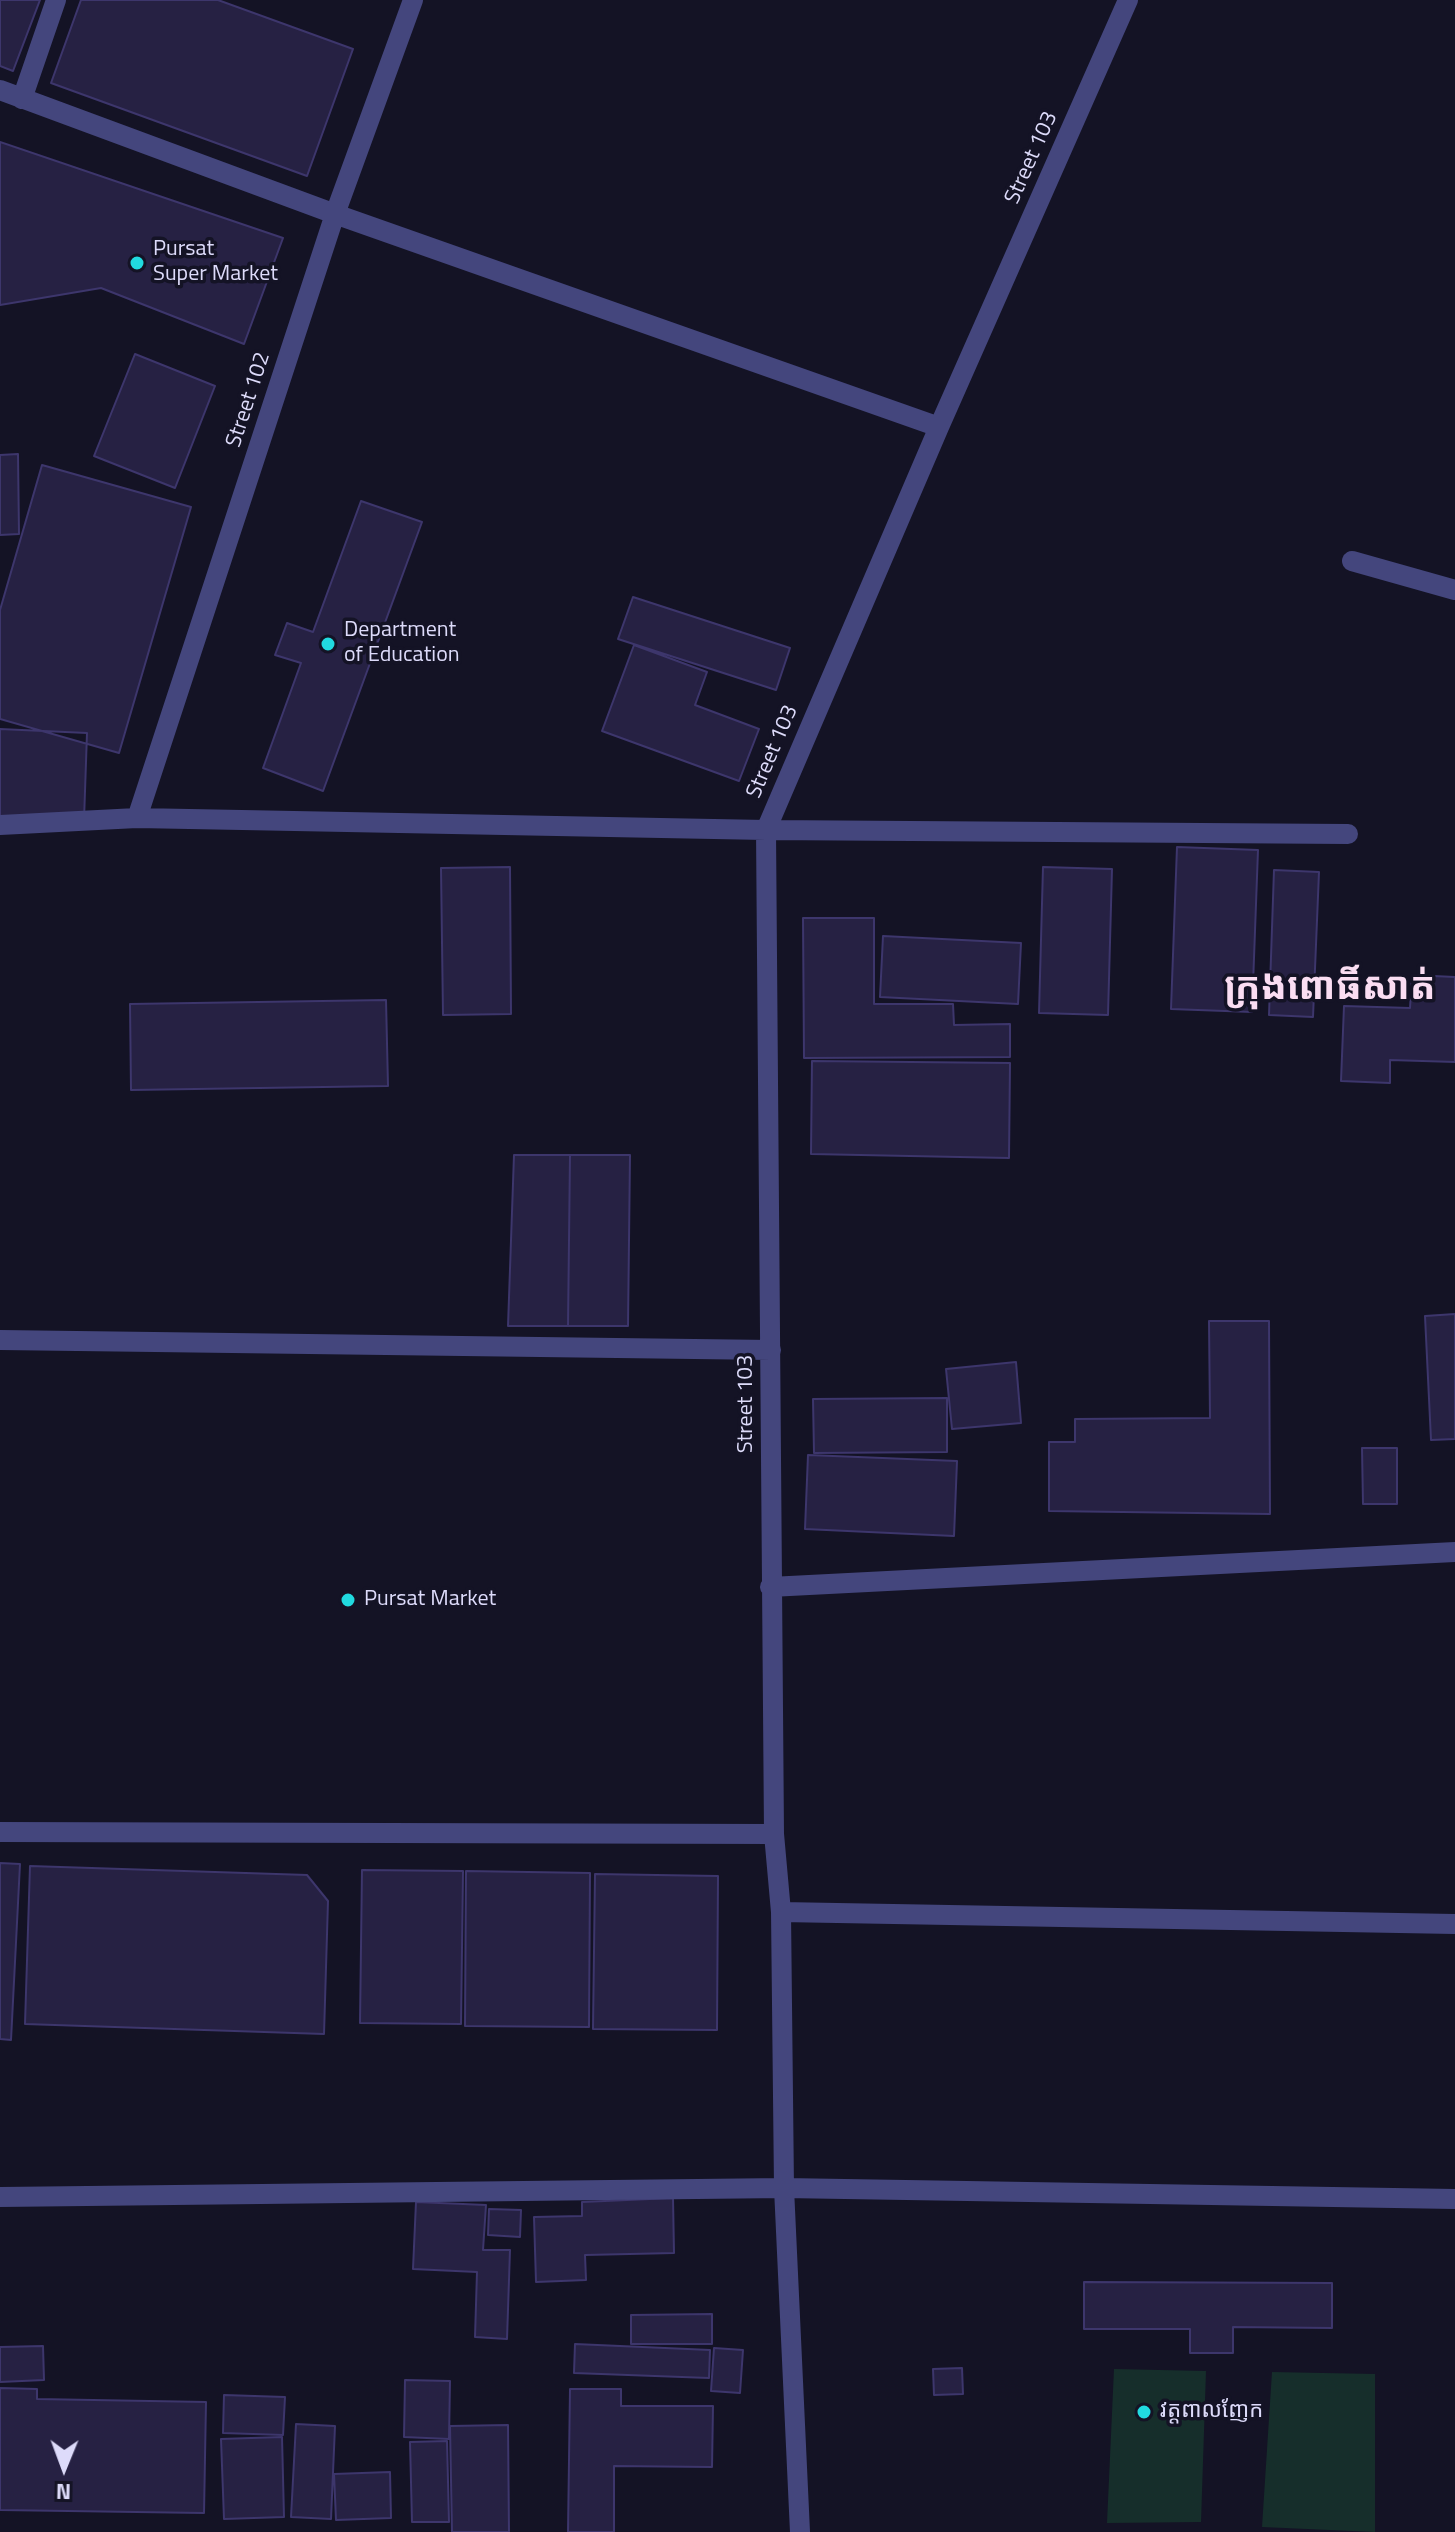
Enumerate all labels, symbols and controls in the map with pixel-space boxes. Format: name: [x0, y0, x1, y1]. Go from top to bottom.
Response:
street label: Street 103: [1000, 108, 1064, 208]
place label: Pursat Super Market: [153, 237, 278, 288]
marker: Pursat Super Market: [128, 254, 146, 272]
street label: Street 102: [221, 349, 277, 451]
place label: Department of Education: [344, 618, 460, 670]
marker: Department of Education: [319, 635, 337, 653]
street label: Street 103: [742, 702, 804, 802]
district label: ក្រុងពោធិ៍សាត់: [1224, 967, 1436, 1013]
street label: Street 103: [734, 1355, 760, 1453]
place label: Pursat Market: [364, 1587, 496, 1613]
marker: Pursat Market: [339, 1591, 357, 1609]
place label: វត្តពាលញែក: [1160, 2399, 1263, 2425]
marker: វត្តពាលញែក: [1135, 2403, 1153, 2421]
north arrow: [24, 2428, 104, 2508]
text: N: [56, 2475, 72, 2509]

